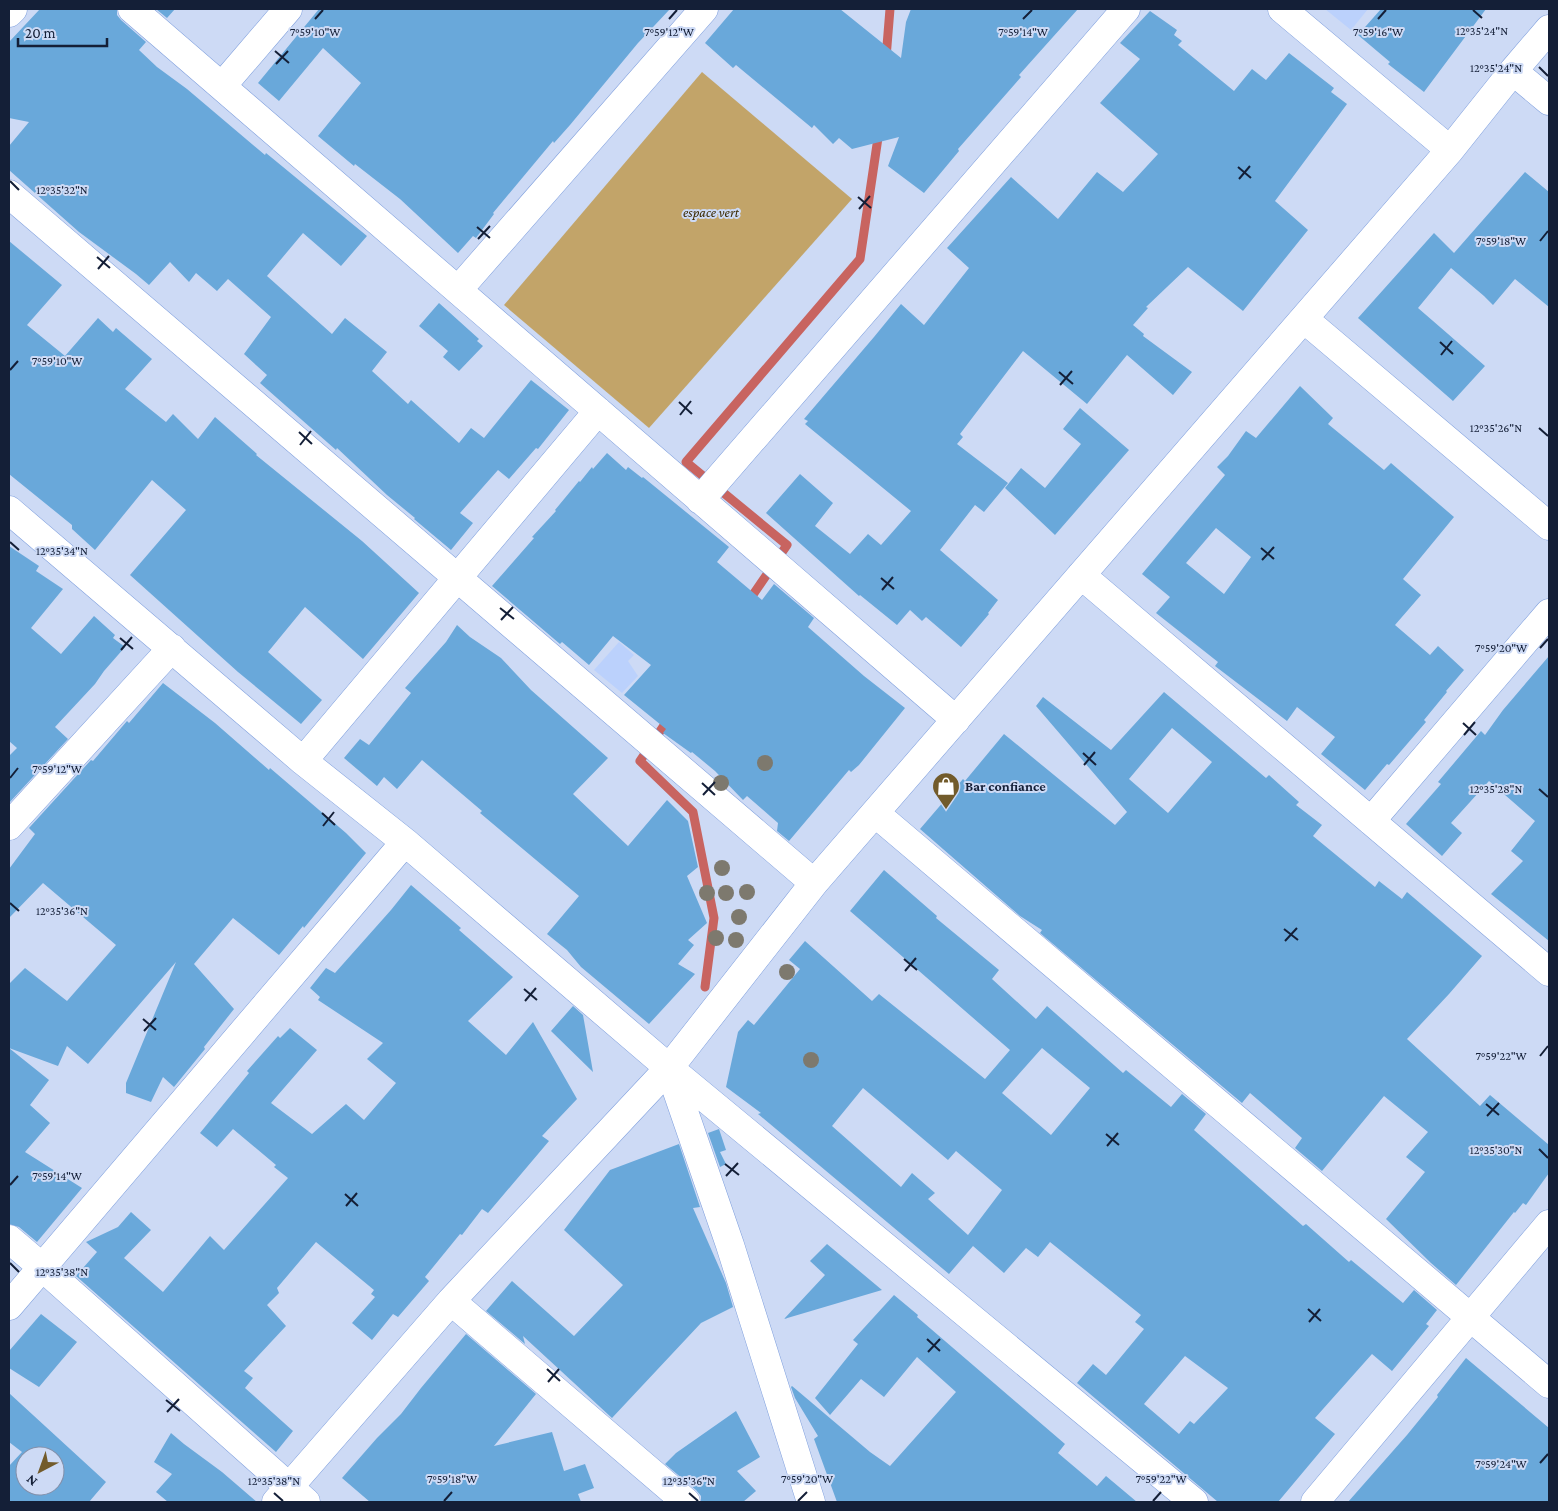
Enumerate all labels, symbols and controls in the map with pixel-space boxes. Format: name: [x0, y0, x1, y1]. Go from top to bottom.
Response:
scale bar: [18, 15, 106, 47]
text: 12°35'24"N: [1456, 24, 1508, 38]
text: 20 m: [25, 25, 56, 41]
text: 7°59'10"W: [290, 25, 340, 39]
text: 7°59'12"W: [644, 25, 694, 39]
text: 7°59'14"W: [998, 25, 1048, 39]
text: 7°59'16"W: [1353, 25, 1403, 39]
text: 12°35'24"N: [1470, 61, 1522, 75]
text: 12°35'32"N: [36, 183, 88, 197]
park label: espace vert: [683, 204, 740, 220]
text: 7°59'18"W: [1476, 234, 1526, 248]
text: 7°59'10"W: [32, 354, 82, 368]
text: 12°35'26"N: [1470, 421, 1522, 435]
text: 12°35'34"N: [36, 544, 88, 558]
text: 7°59'20"W: [1475, 641, 1527, 655]
text: 7°59'12"W: [32, 762, 82, 776]
shop icon: Bar confiance: [931, 771, 961, 810]
place label: Bar confiance: [965, 778, 1046, 794]
text: 12°35'28"N: [1470, 782, 1522, 796]
text: 12°35'36"N: [36, 904, 88, 918]
text: 7°59'22"W: [1476, 1049, 1527, 1063]
text: 12°35'30"N: [1470, 1143, 1522, 1157]
text: 7°59'14"W: [32, 1169, 82, 1183]
text: 12°35'38"N: [36, 1265, 88, 1279]
north arrow: [15, 1446, 65, 1496]
text: 7°59'24"W: [1475, 1457, 1527, 1471]
text: N: [22, 1471, 40, 1490]
text: 7°59'18"W: [427, 1472, 477, 1486]
text: 7°59'20"W: [781, 1472, 833, 1486]
text: 7°59'22"W: [1136, 1472, 1187, 1486]
text: 12°35'38"N: [248, 1474, 300, 1488]
text: 12°35'36"N: [663, 1474, 715, 1488]

